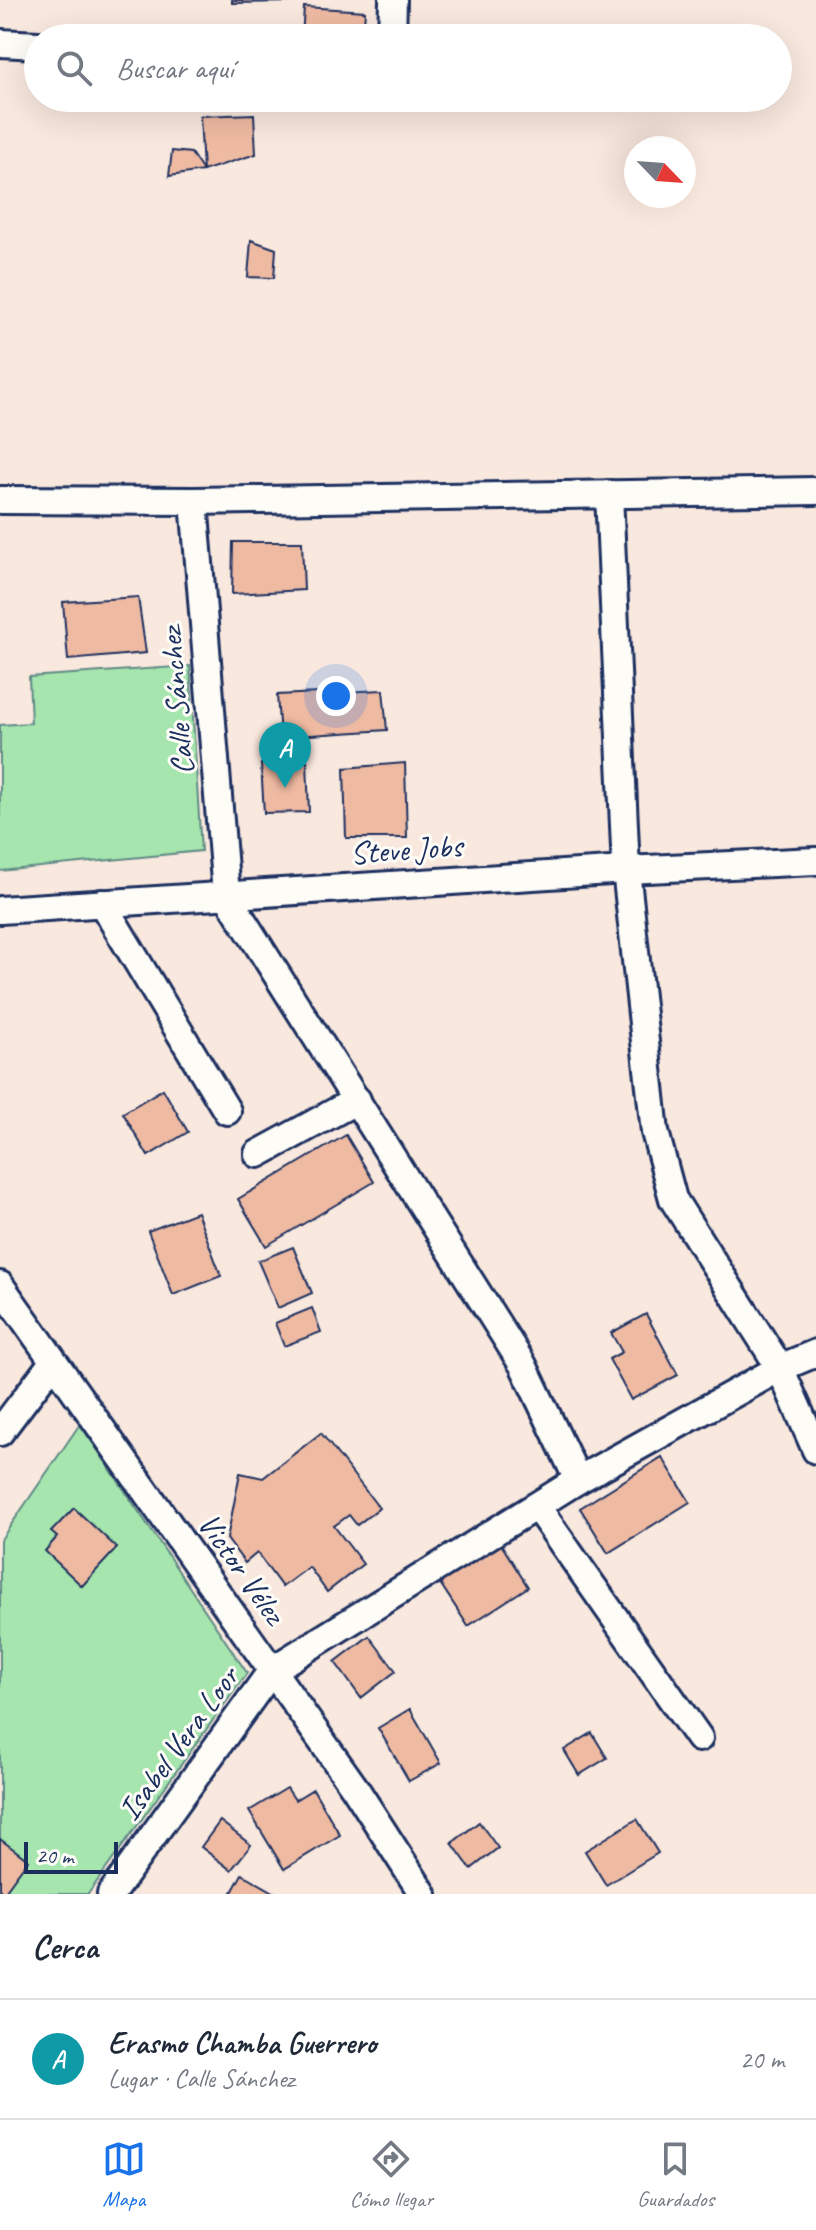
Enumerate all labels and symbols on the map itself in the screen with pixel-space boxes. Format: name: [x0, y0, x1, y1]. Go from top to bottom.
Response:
north arrow: [624, 136, 696, 208]
street label: Calle Sánchez: [149, 621, 203, 777]
your location: [316, 676, 356, 716]
pin: A: [259, 722, 311, 788]
street label: Steve Jobs: [349, 825, 466, 874]
street label: Victor Vélez: [189, 1505, 296, 1634]
street label: Isabel Vera Loor: [109, 1656, 250, 1828]
scale bar: [24, 1838, 118, 1874]

